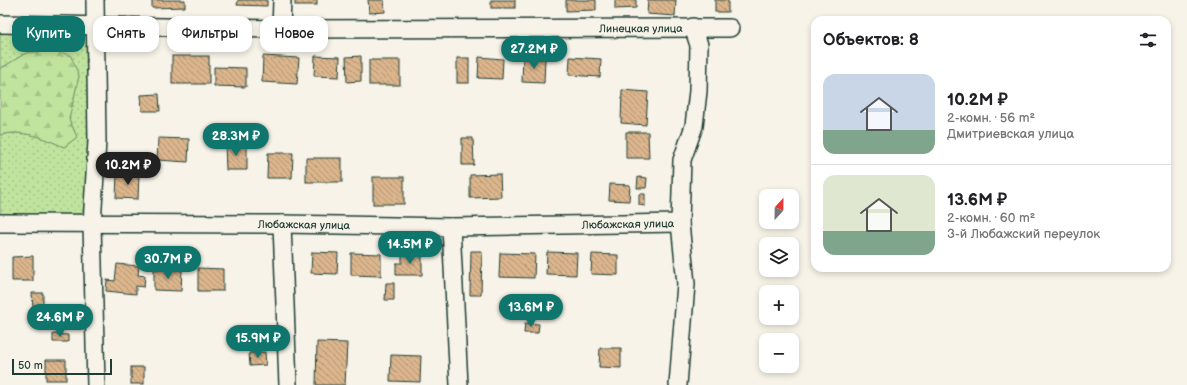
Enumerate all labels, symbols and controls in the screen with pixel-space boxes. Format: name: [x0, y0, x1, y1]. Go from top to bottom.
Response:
chip: Купить: [12, 16, 85, 52]
chip: Снять: [93, 16, 159, 52]
chip: Фильтры: [167, 16, 252, 52]
chip: Новое: [260, 16, 328, 52]
street label: Линецкая улица: [598, 22, 683, 35]
icon: filters: [1137, 29, 1159, 51]
text: Объектов: 8: [823, 30, 919, 50]
pin: 27.2M ₽: [497, 36, 571, 70]
text: 27.2M ₽: [510, 41, 558, 57]
icon: home: [855, 90, 903, 138]
text: 10.2M ₽: [947, 90, 1008, 110]
text: 2-комн. · 56 m²: [947, 110, 1035, 126]
pin: 28.3M ₽: [199, 123, 273, 157]
text: Дмитриевская улица: [947, 126, 1074, 142]
text: 28.3M ₽: [212, 128, 260, 144]
pin: 10.2M ₽: [91, 152, 165, 186]
text: 10.2M ₽: [105, 157, 151, 173]
north arrow: [759, 189, 799, 229]
map controls: [759, 189, 799, 373]
text: 13.6M ₽: [947, 190, 1007, 210]
icon: home: [855, 191, 903, 239]
text: 2-комн. · 60 m²: [947, 210, 1035, 226]
street label: Любажская улица: [581, 217, 675, 232]
street label: Любажская улица: [257, 218, 351, 232]
text: 3-й Любажский переулок: [947, 226, 1100, 242]
pin: 14.5M ₽: [373, 231, 447, 265]
text: 14.5M ₽: [387, 236, 433, 252]
button: layers: [759, 237, 799, 277]
pin: 30.7M ₽: [131, 246, 205, 280]
text: 30.7M ₽: [144, 251, 192, 267]
button: +: [759, 285, 799, 325]
pin: 13.6M ₽: [494, 294, 568, 328]
text: 13.6M ₽: [508, 299, 554, 315]
pin: 24.6M ₽: [23, 304, 97, 338]
text: 24.6M ₽: [36, 309, 84, 325]
pin: 15.9M ₽: [221, 325, 295, 359]
text: 15.9M ₽: [235, 330, 281, 346]
button: −: [759, 333, 799, 373]
scale bar: [12, 357, 112, 376]
text: 50 m: [18, 359, 43, 372]

